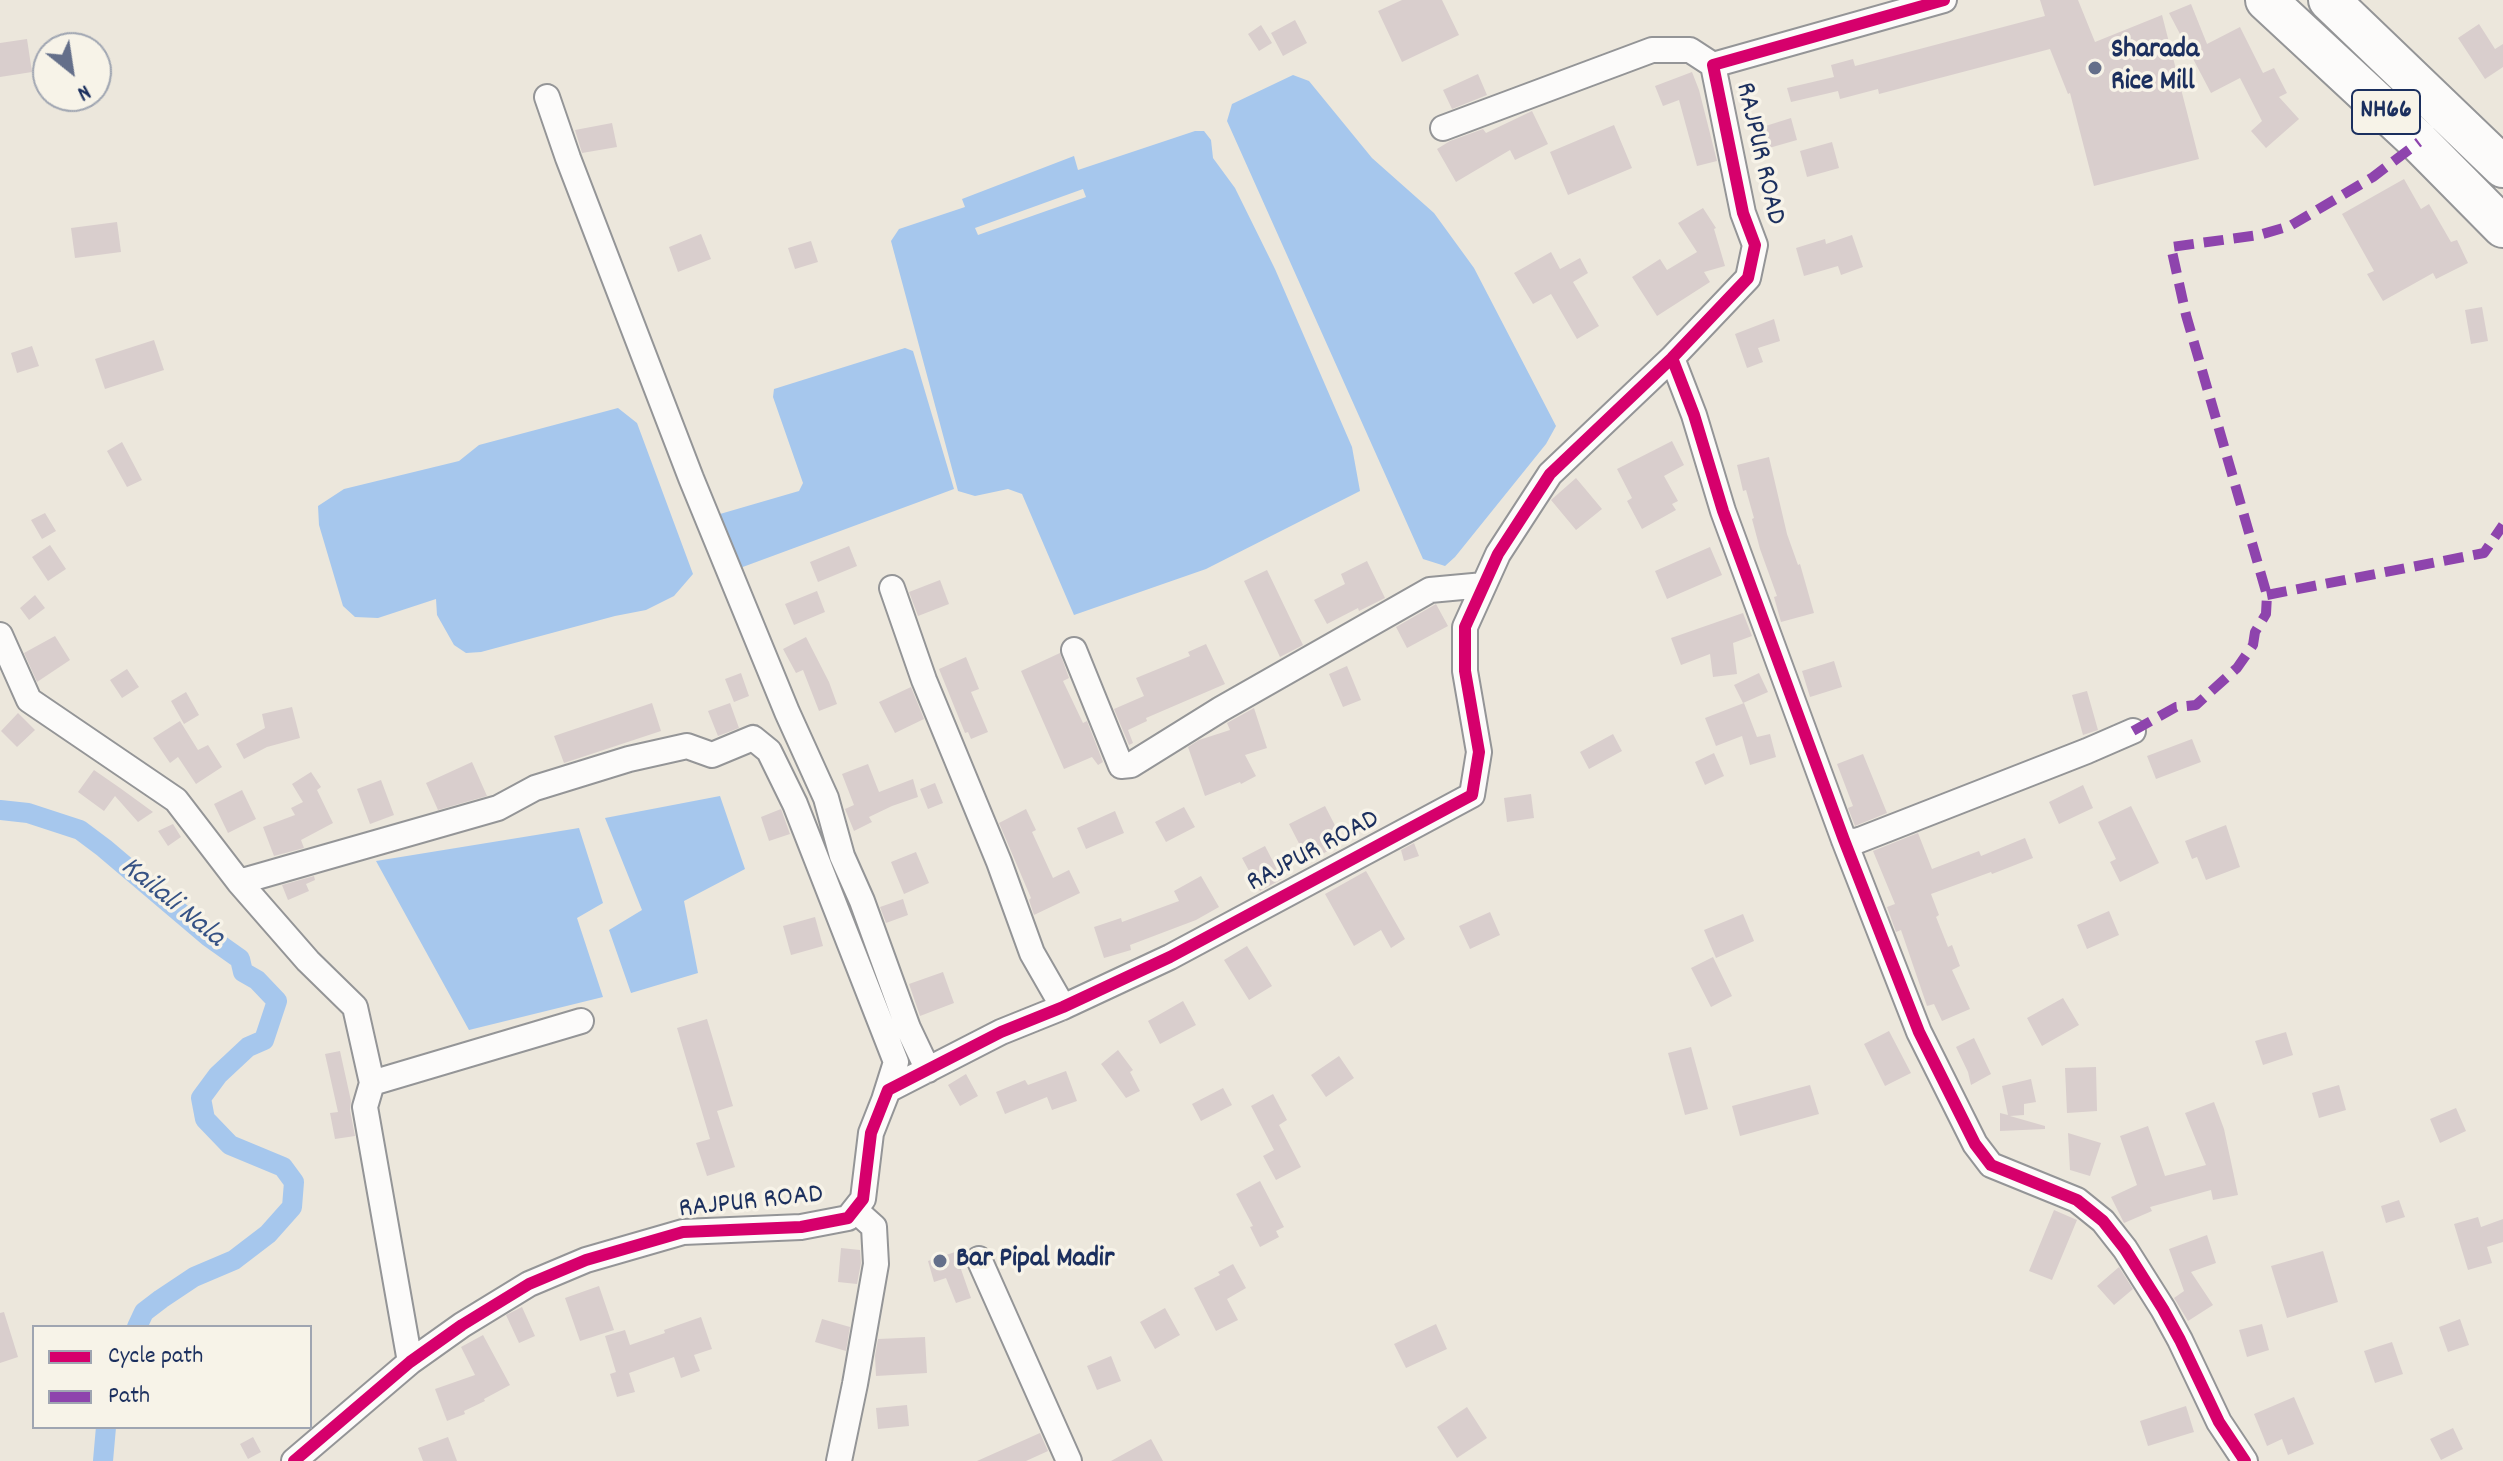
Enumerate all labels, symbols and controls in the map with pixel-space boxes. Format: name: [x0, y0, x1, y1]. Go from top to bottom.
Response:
north arrow: [32, 32, 112, 112]
place label: Sharada Rice Mill: [2111, 35, 2199, 101]
marker: Sharada Rice Mill: [2086, 59, 2104, 77]
text: N: [71, 75, 96, 108]
street label: RAJPUR ROAD: [1725, 80, 1791, 228]
road number: NH66: [2352, 90, 2420, 134]
street label: RAJPUR ROAD: [1242, 804, 1386, 902]
water label: Kailali Nala: [111, 851, 231, 957]
street label: RAJPUR ROAD: [677, 1180, 825, 1228]
place label: Bar Pipal Madir: [956, 1244, 1114, 1278]
marker: Bar Pipal Madir: [931, 1252, 949, 1270]
legend: [32, 1325, 312, 1429]
text: Cycle path: [108, 1340, 203, 1374]
text: Path: [108, 1380, 150, 1414]

